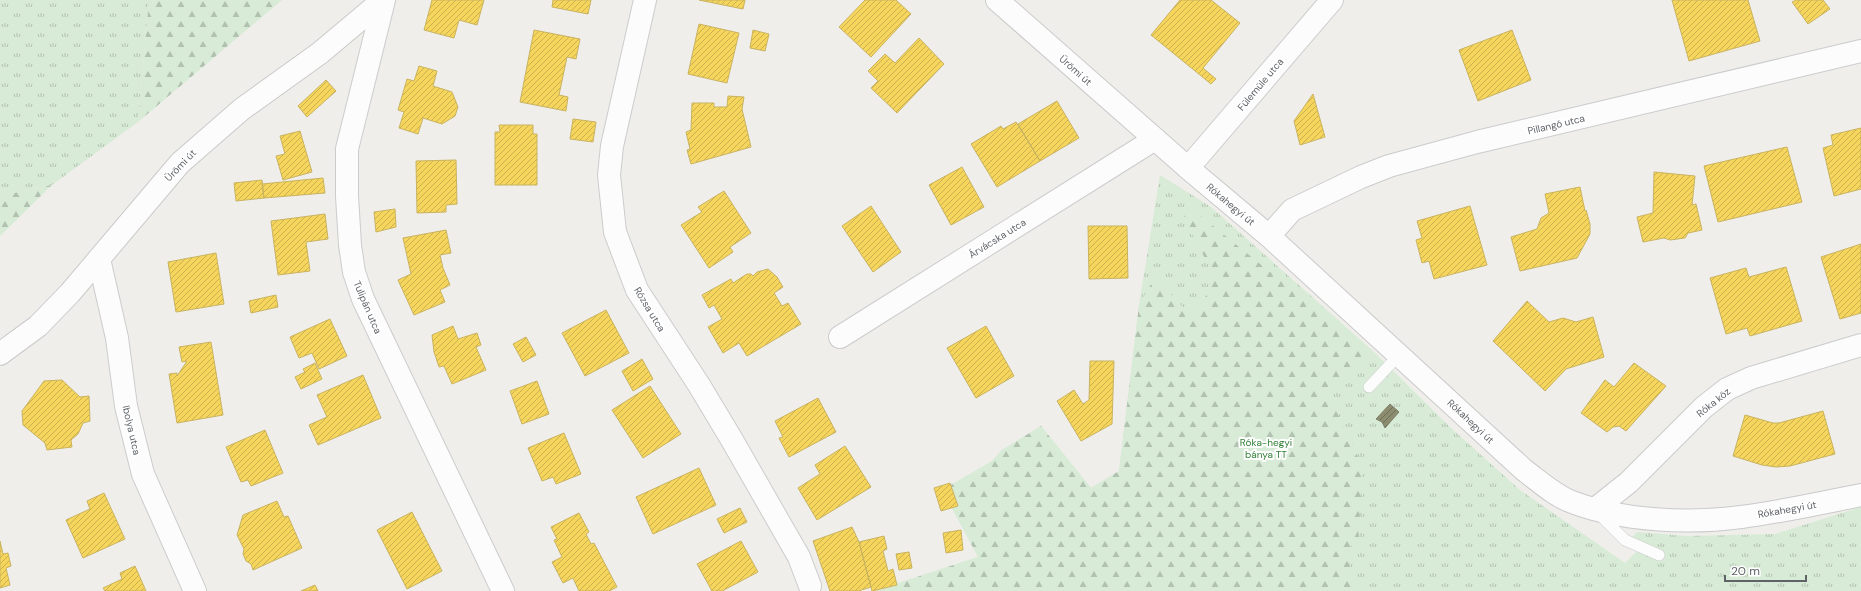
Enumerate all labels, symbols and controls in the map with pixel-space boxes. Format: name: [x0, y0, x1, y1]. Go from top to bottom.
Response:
street label: Ürömi út: [1057, 52, 1095, 89]
street label: Fülemüle utca: [1235, 55, 1286, 113]
street label: Pillangó utca: [1526, 112, 1586, 137]
street label: Ürömi út: [162, 147, 199, 184]
street label: Rókahegyi út: [1204, 180, 1258, 228]
street label: Árvácska utca: [966, 216, 1028, 261]
street label: Tulipán utca: [351, 279, 385, 336]
street label: Rózsa utca: [631, 285, 668, 334]
street label: Róka köz: [1694, 385, 1733, 420]
street label: Rókahegyi út: [1445, 396, 1497, 446]
street label: Ibolya utca: [119, 404, 144, 456]
park label: Róka-hegyi bánya TT: [1240, 436, 1292, 461]
street label: Rókahegyi út: [1757, 498, 1817, 521]
scale bar: [1725, 557, 1806, 583]
text: 20 m: [1731, 563, 1760, 579]

